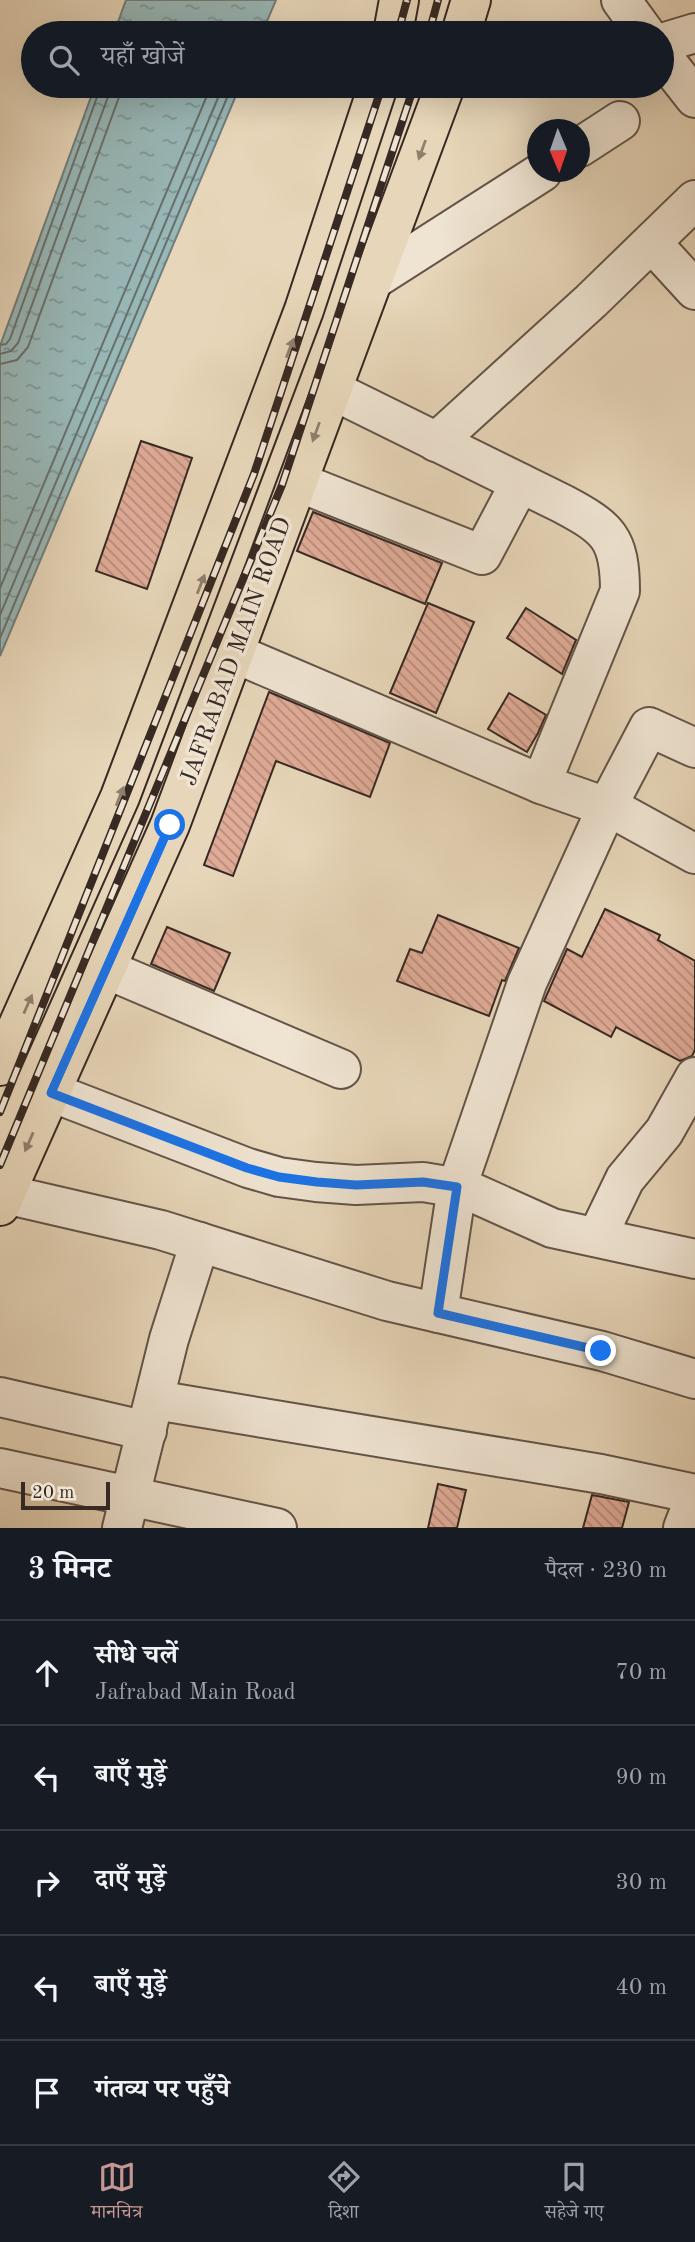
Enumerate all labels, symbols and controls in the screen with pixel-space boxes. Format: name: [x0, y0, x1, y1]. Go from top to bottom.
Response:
search box: [21, 21, 674, 98]
icon: search: [45, 41, 83, 79]
text: यहाँ खोजें: [101, 44, 184, 70]
north arrow: [527, 119, 590, 182]
one-way arrow: [416, 139, 427, 160]
one-way arrow: [285, 337, 296, 358]
one-way arrow: [311, 421, 322, 442]
street label: JAFRABAD MAIN ROAD: [177, 514, 297, 789]
one-way arrow: [196, 573, 207, 594]
one-way arrow: [115, 786, 126, 807]
route start: [154, 809, 185, 840]
one-way arrow: [22, 994, 34, 1014]
one-way arrow: [23, 1132, 35, 1152]
route end: [585, 1335, 616, 1366]
scale bar: [21, 1479, 110, 1511]
text: 20 m: [32, 1484, 74, 1503]
text: 3 मिनट: [28, 1555, 111, 1585]
text: पैदल · 230 m: [545, 1559, 667, 1582]
text: सीधे चलें: [95, 1643, 178, 1669]
icon: ahead: [28, 1654, 66, 1692]
text: 70 m: [616, 1661, 667, 1684]
text: Jafrabad Main Road: [95, 1681, 296, 1704]
icon: left: [28, 1759, 66, 1797]
text: बाएँ मुड़ें: [95, 1762, 167, 1788]
text: 90 m: [616, 1766, 667, 1789]
icon: right: [28, 1864, 66, 1902]
text: दाएँ मुड़ें: [95, 1867, 166, 1893]
text: 30 m: [616, 1871, 667, 1894]
icon: left: [28, 1969, 66, 2007]
text: बाएँ मुड़ें: [95, 1972, 167, 1998]
text: 40 m: [616, 1976, 667, 1999]
icon: arrive: [28, 2074, 66, 2112]
text: गंतव्य पर पहुँचे: [95, 2077, 230, 2103]
tab: मानचित्र: [91, 2158, 143, 2230]
tab: दिशा: [325, 2158, 363, 2230]
tab: सहेजे गए: [545, 2158, 604, 2230]

